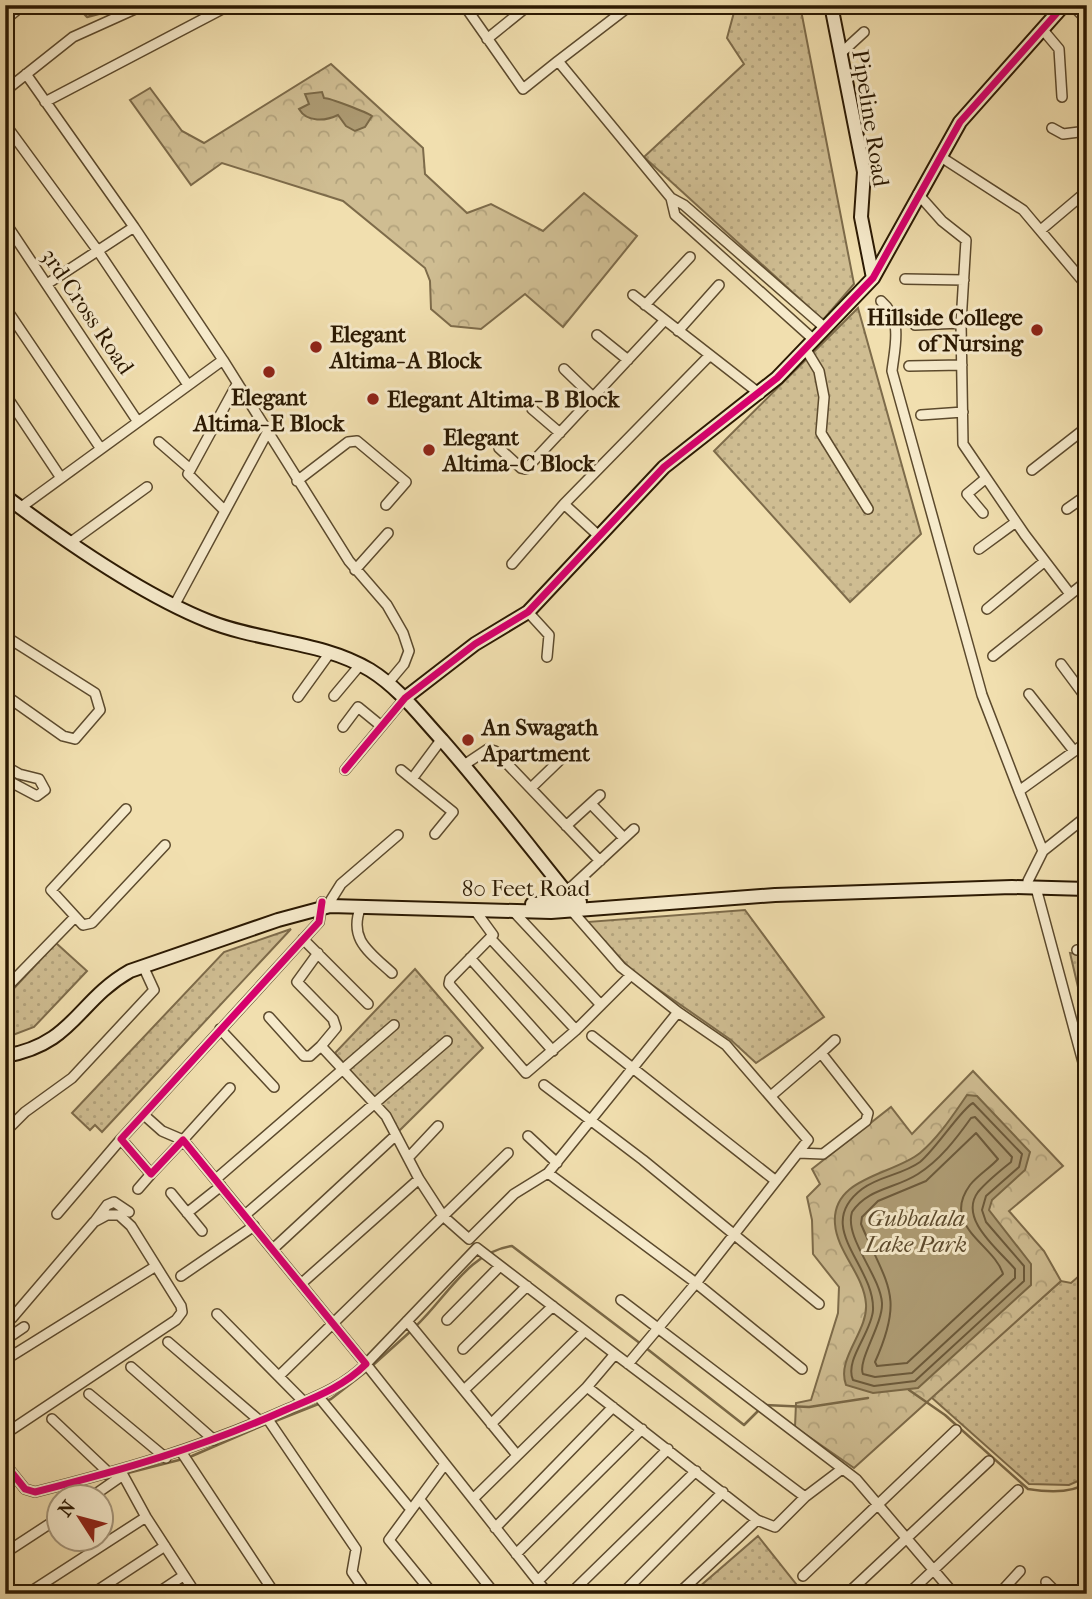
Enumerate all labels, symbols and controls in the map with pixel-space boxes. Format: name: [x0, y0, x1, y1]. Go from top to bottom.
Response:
street label: Pipeline Road: [846, 48, 895, 189]
street label: 3rd Cross Road: [36, 243, 140, 380]
place label: Hillside College of Nursing: [867, 304, 1024, 357]
place label: Elegant Altima- A Block: [328, 321, 483, 374]
marker: Hillside College of Nursing: [1029, 322, 1045, 338]
marker: Elegant Altima- A Block: [308, 339, 324, 355]
marker: Elegant Altima- E Block: [261, 364, 277, 380]
place label: Elegant Altima- E Block: [192, 384, 345, 437]
place label: Elegant Altima- B Block: [387, 386, 620, 413]
marker: Elegant Altima- B Block: [365, 391, 381, 407]
place label: Elegant Altima- C Block: [441, 424, 596, 477]
marker: Elegant Altima- C Block: [421, 442, 437, 458]
place label: An Swagath Apartment: [480, 714, 599, 767]
marker: An Swagath Apartment: [460, 732, 476, 748]
street label: 80 Feet Road: [462, 875, 591, 902]
park label: Gubbalala Lake Park: [863, 1205, 967, 1258]
north arrow: [46, 1484, 116, 1554]
text: N: [54, 1496, 81, 1521]

